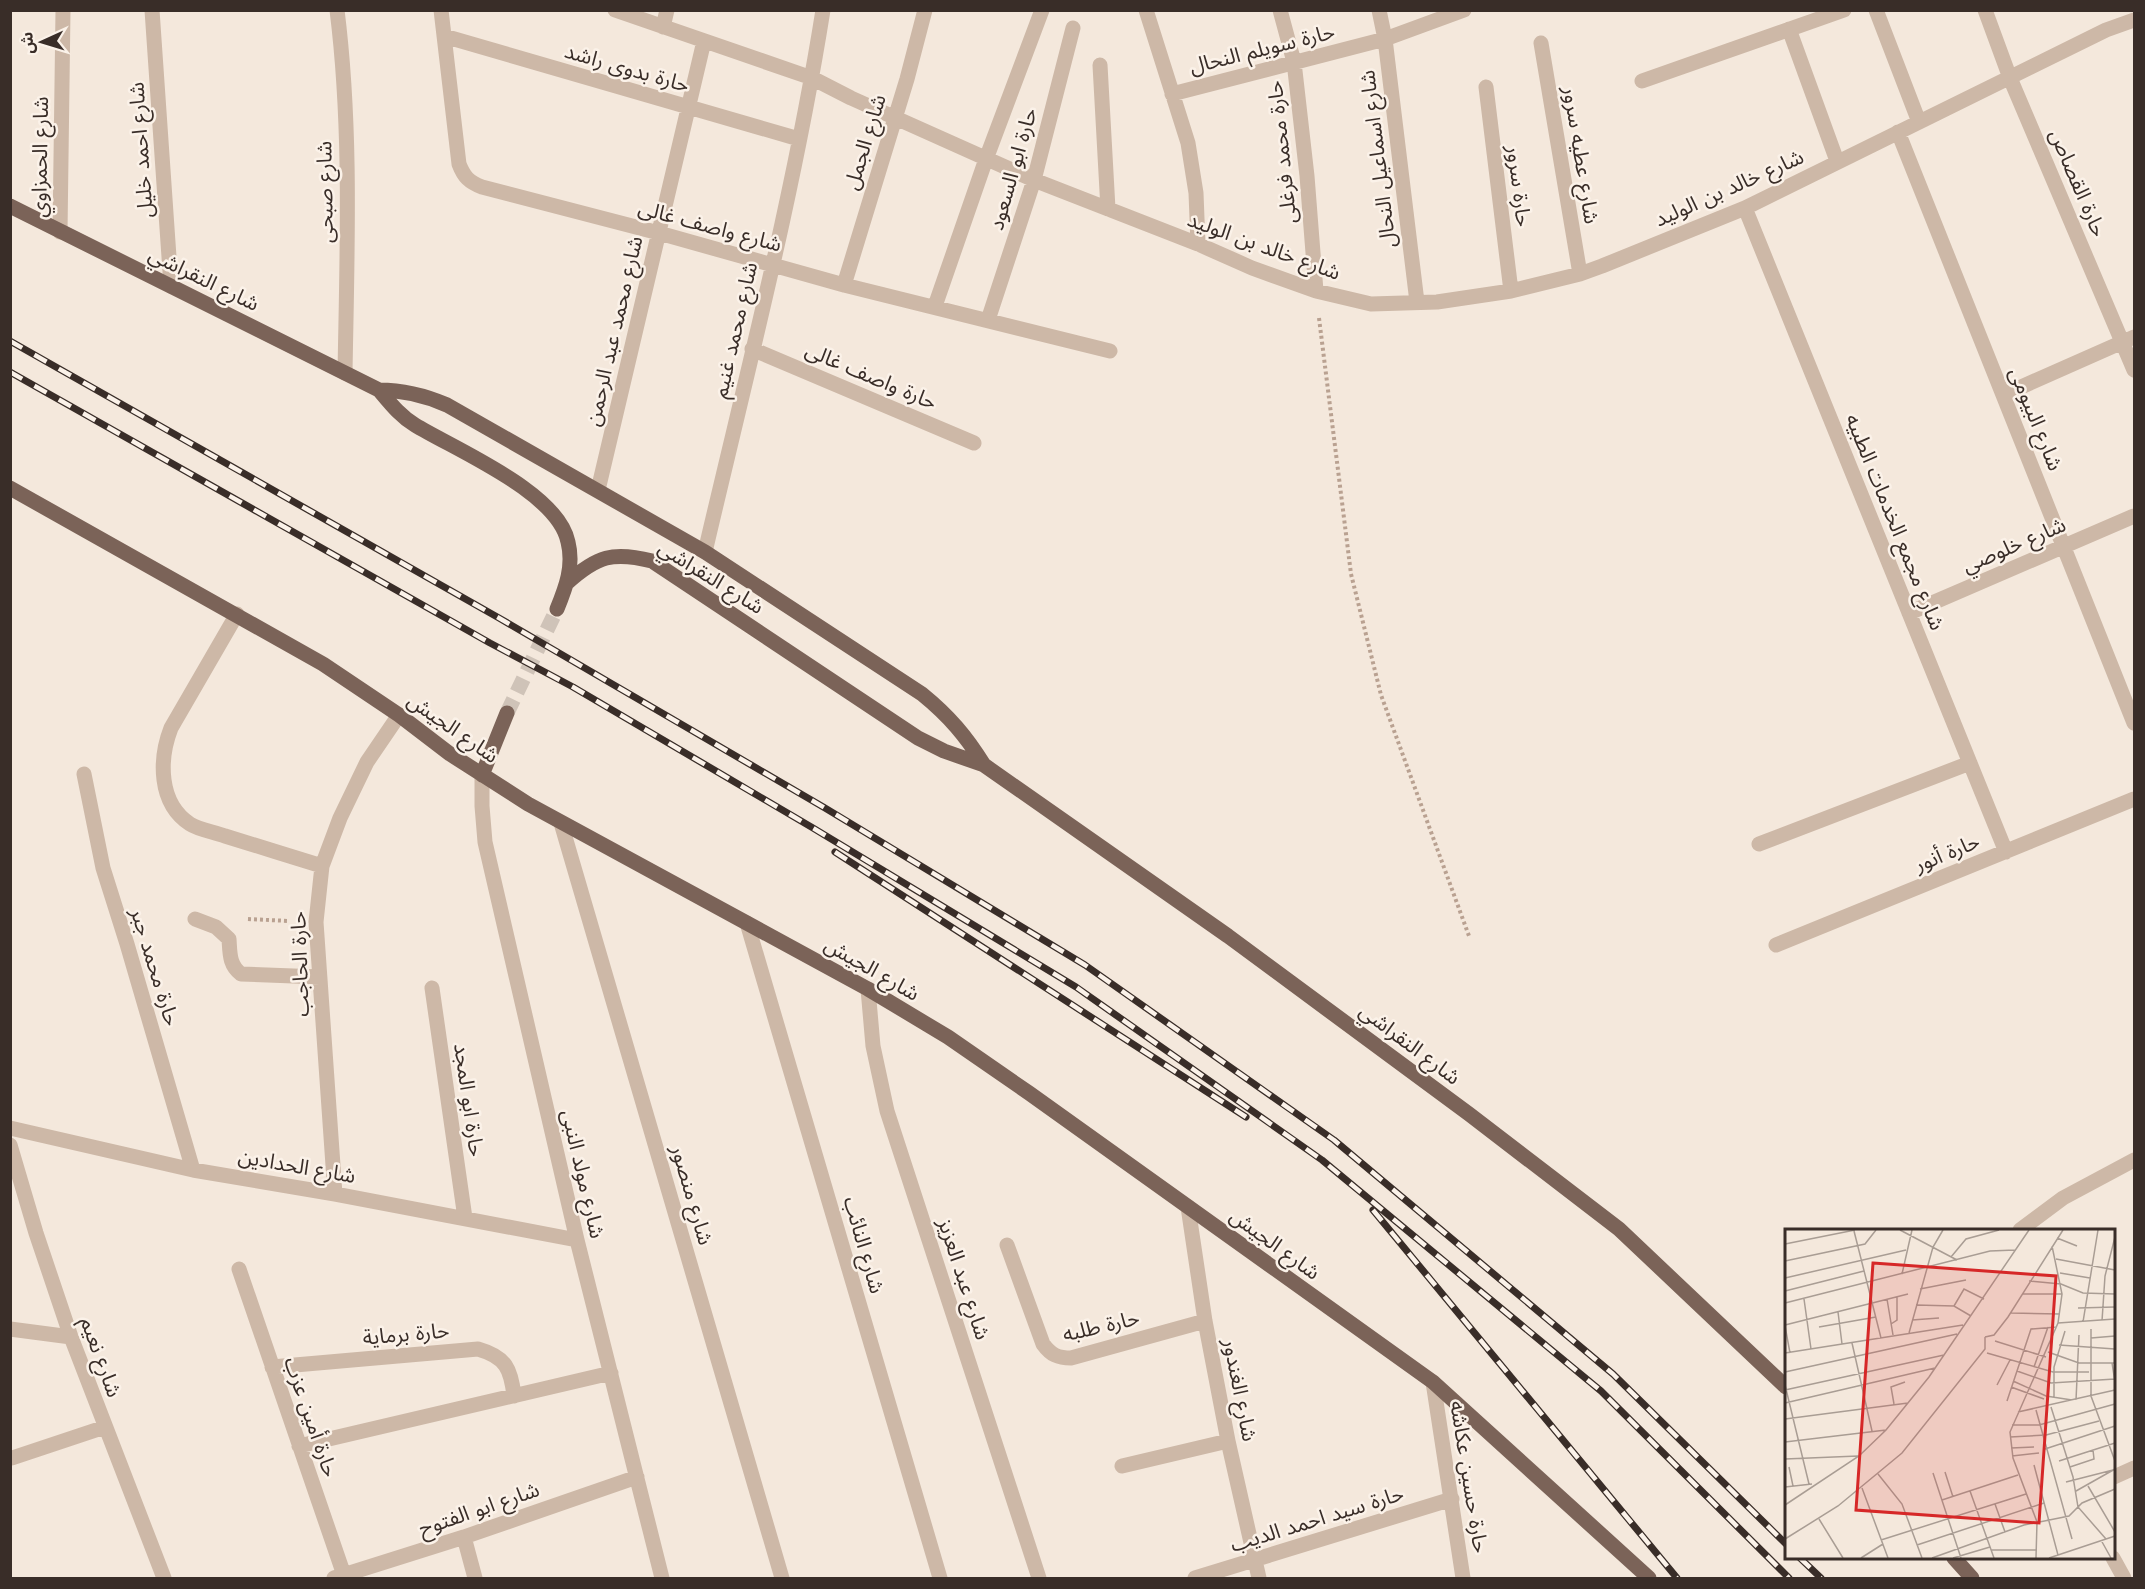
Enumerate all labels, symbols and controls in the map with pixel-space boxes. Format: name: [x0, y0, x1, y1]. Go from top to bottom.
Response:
north arrow: [12, 12, 72, 72]
street label: حارة سويلم النحال: [1186, 16, 1338, 82]
text: ش: [15, 31, 40, 55]
street label: حارة بدوى راشد: [561, 36, 693, 100]
street label: شارع اسماعيل النحال: [1352, 68, 1404, 250]
street label: حارة محمد فرغلى: [1260, 79, 1304, 225]
street label: شارع احمد خليل: [121, 81, 161, 219]
street label: شارع عطيه سرور: [1555, 83, 1607, 226]
street label: شارع الجمل: [836, 90, 894, 194]
street label: شارع الحمزاوي: [24, 96, 57, 218]
street label: حارة ابو السعود: [981, 104, 1045, 234]
street label: حارة القصاص: [2042, 124, 2114, 242]
street label: شارع صبحى: [309, 141, 341, 243]
street label: حارة سرور: [1499, 142, 1539, 229]
street label: شارع خالد بن الوليد: [1649, 142, 1809, 234]
street label: شارع واصف غالى: [635, 192, 785, 260]
street label: شارع خالد بن الوليد: [1183, 204, 1345, 288]
street label: شارع محمد عبد الرحمن: [578, 233, 650, 429]
street label: شارع النقراشي: [143, 239, 265, 320]
street label: شارع محمد غنيم: [705, 259, 765, 401]
street label: حارة واصف غالى: [800, 335, 942, 417]
street label: شارع البيومى: [2002, 363, 2070, 475]
street label: شارع مجمع الخدمات الطبيه: [1838, 409, 1952, 635]
street label: شارع خلوصي: [1957, 510, 2071, 581]
street label: شارع النقراشي: [652, 532, 770, 622]
street label: شارع الجيش: [401, 685, 505, 771]
street label: حارة أنور: [1909, 826, 1984, 880]
street label: حارة محمد جبر: [123, 903, 187, 1030]
street label: حارة الحاجب: [283, 911, 317, 1017]
street label: شارع الجيش: [819, 930, 925, 1008]
street label: شارع النقراشي: [1353, 996, 1467, 1093]
street label: حارة ابو المجد: [446, 1041, 492, 1159]
street label: شارع مولد النبى: [554, 1107, 612, 1241]
street label: شارع منصور: [663, 1140, 721, 1249]
street label: شارع الحدادين: [236, 1141, 358, 1191]
street label: شارع النائب: [836, 1193, 892, 1297]
street label: شارع الجيش: [1223, 1201, 1327, 1287]
street label: شارع عبد العزيز: [930, 1213, 998, 1344]
inset map: [1785, 1229, 2115, 1559]
street label: حارة طلبه: [1060, 1303, 1142, 1349]
street label: شارع نعيم: [73, 1313, 129, 1401]
street label: حارة برماية: [361, 1315, 451, 1353]
street label: شارع الغندور: [1215, 1335, 1265, 1444]
street label: حارة أمين عزب: [276, 1353, 346, 1481]
street label: حارة حسين عكاشه: [1442, 1399, 1496, 1555]
street label: شارع ابو الفتوح: [414, 1474, 544, 1544]
street label: حارة سيد احمد الديب: [1227, 1478, 1407, 1560]

